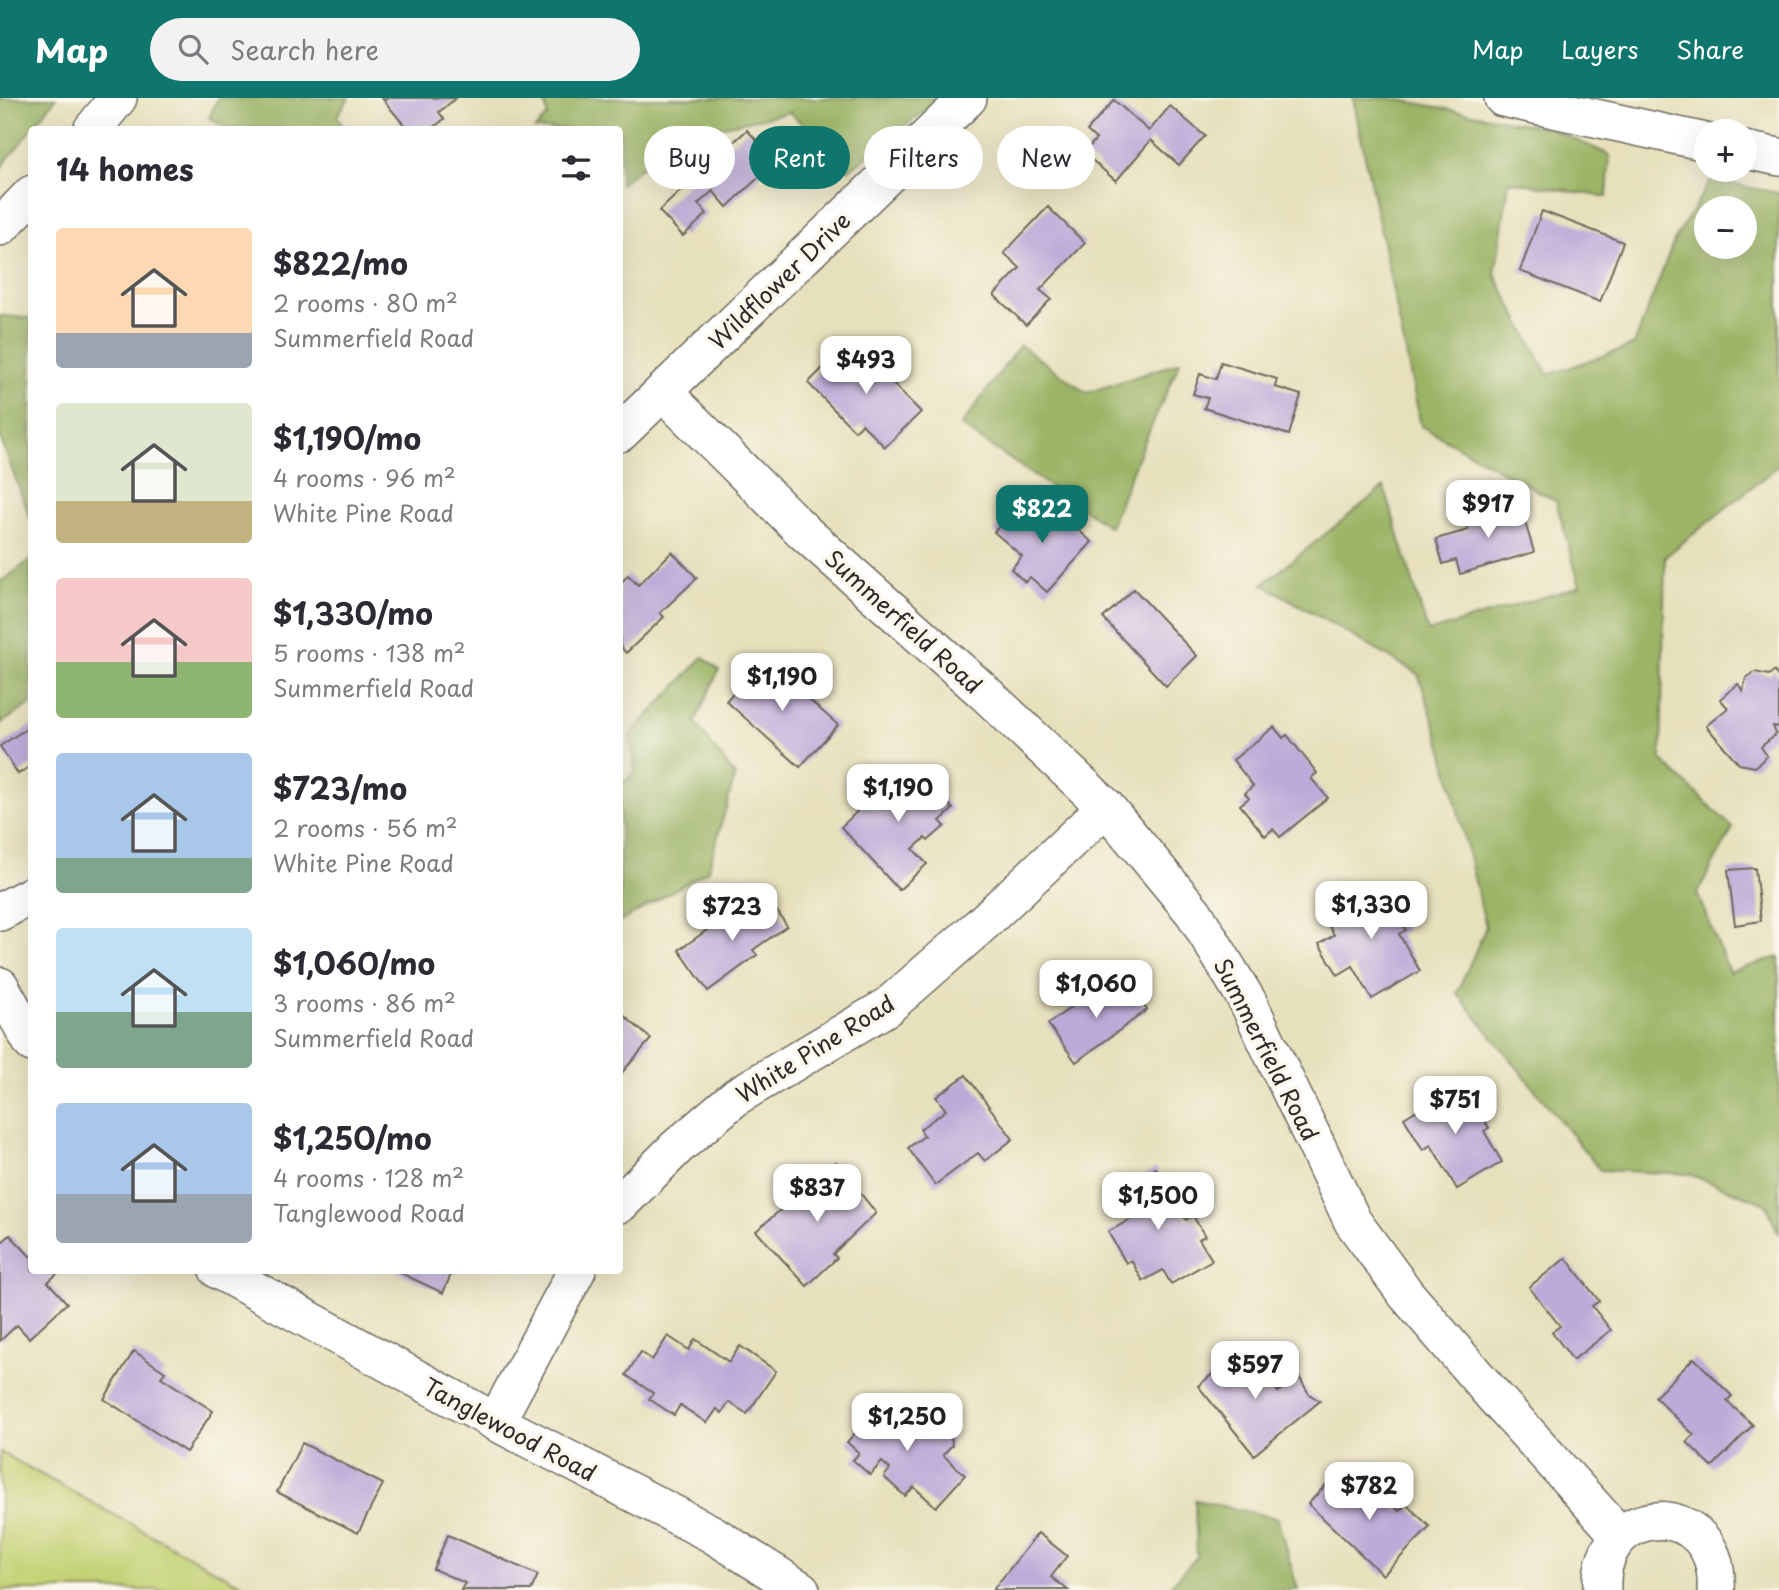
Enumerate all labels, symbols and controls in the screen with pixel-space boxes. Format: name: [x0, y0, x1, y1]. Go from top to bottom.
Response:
search box: [150, 18, 640, 81]
text: Map: [35, 24, 108, 74]
icon: search: [174, 30, 212, 68]
text: Search here: [230, 30, 379, 69]
text: Map: [1472, 31, 1523, 67]
text: Layers: [1561, 31, 1638, 67]
text: Share: [1676, 31, 1744, 67]
map controls: [1694, 119, 1757, 259]
button: +: [1694, 119, 1757, 182]
chip: Buy: [644, 126, 735, 189]
chip: Rent: [749, 126, 850, 189]
chip: Filters: [864, 126, 983, 189]
chip: New: [997, 126, 1095, 189]
text: 14 homes: [56, 146, 194, 191]
icon: filters: [557, 149, 595, 187]
button: −: [1694, 196, 1757, 259]
street label: Wildflower Drive: [700, 203, 858, 357]
text: $822/mo: [273, 240, 408, 285]
icon: home: [112, 256, 196, 340]
text: 2 rooms · 80 m²: [273, 285, 458, 320]
text: Summerfield Road: [273, 320, 474, 355]
pin: $493: [825, 336, 907, 396]
text: $493: [836, 341, 896, 376]
text: $1,190/mo: [273, 415, 421, 460]
icon: home: [112, 431, 196, 515]
text: 4 rooms · 96 m²: [273, 460, 456, 495]
pin: $917: [1447, 480, 1529, 540]
text: $917: [1462, 485, 1514, 520]
pin: $822: [1001, 486, 1083, 545]
text: $822: [1012, 490, 1072, 525]
text: White Pine Road: [273, 495, 454, 530]
street label: Summerfield Road: [817, 541, 991, 701]
text: $1,330/mo: [273, 590, 433, 635]
icon: home: [112, 606, 196, 690]
text: 5 rooms · 138 m²: [273, 635, 466, 670]
pin: $1,190: [725, 654, 839, 713]
text: $1,190: [747, 658, 817, 693]
text: Summerfield Road: [273, 670, 474, 705]
pin: $1,190: [841, 764, 955, 824]
text: $723/mo: [273, 765, 407, 810]
text: $1,190: [863, 769, 933, 804]
icon: home: [112, 781, 196, 865]
text: 2 rooms · 56 m²: [273, 810, 458, 845]
text: White Pine Road: [273, 845, 454, 880]
pin: $1,330: [1314, 882, 1428, 941]
pin: $723: [691, 884, 773, 943]
text: $1,330: [1331, 886, 1411, 921]
text: $723: [702, 888, 762, 923]
text: $1,060/mo: [273, 940, 435, 985]
street label: Summerfield Road: [1206, 951, 1328, 1147]
icon: home: [112, 956, 196, 1040]
pin: $1,060: [1039, 960, 1153, 1020]
text: $1,060: [1055, 965, 1137, 1000]
text: 3 rooms · 86 m²: [273, 985, 456, 1020]
street label: White Pine Road: [729, 985, 901, 1111]
text: Summerfield Road: [273, 1020, 474, 1055]
pin: $751: [1414, 1076, 1496, 1136]
text: $751: [1430, 1081, 1480, 1116]
text: $1,250/mo: [273, 1115, 432, 1160]
icon: home: [112, 1131, 196, 1215]
text: 4 rooms · 128 m²: [273, 1160, 464, 1195]
pin: $837: [776, 1164, 858, 1224]
text: $837: [789, 1169, 845, 1204]
pin: $1,500: [1101, 1172, 1215, 1232]
text: $1,500: [1118, 1177, 1198, 1212]
text: Tanglewood Road: [273, 1195, 465, 1230]
pin: $597: [1214, 1342, 1296, 1401]
text: $597: [1227, 1346, 1283, 1381]
street label: Tanglewood Road: [417, 1368, 603, 1490]
pin: $1,250: [850, 1394, 964, 1453]
text: $1,250: [868, 1398, 946, 1433]
pin: $782: [1328, 1462, 1410, 1522]
text: $782: [1341, 1467, 1397, 1502]

